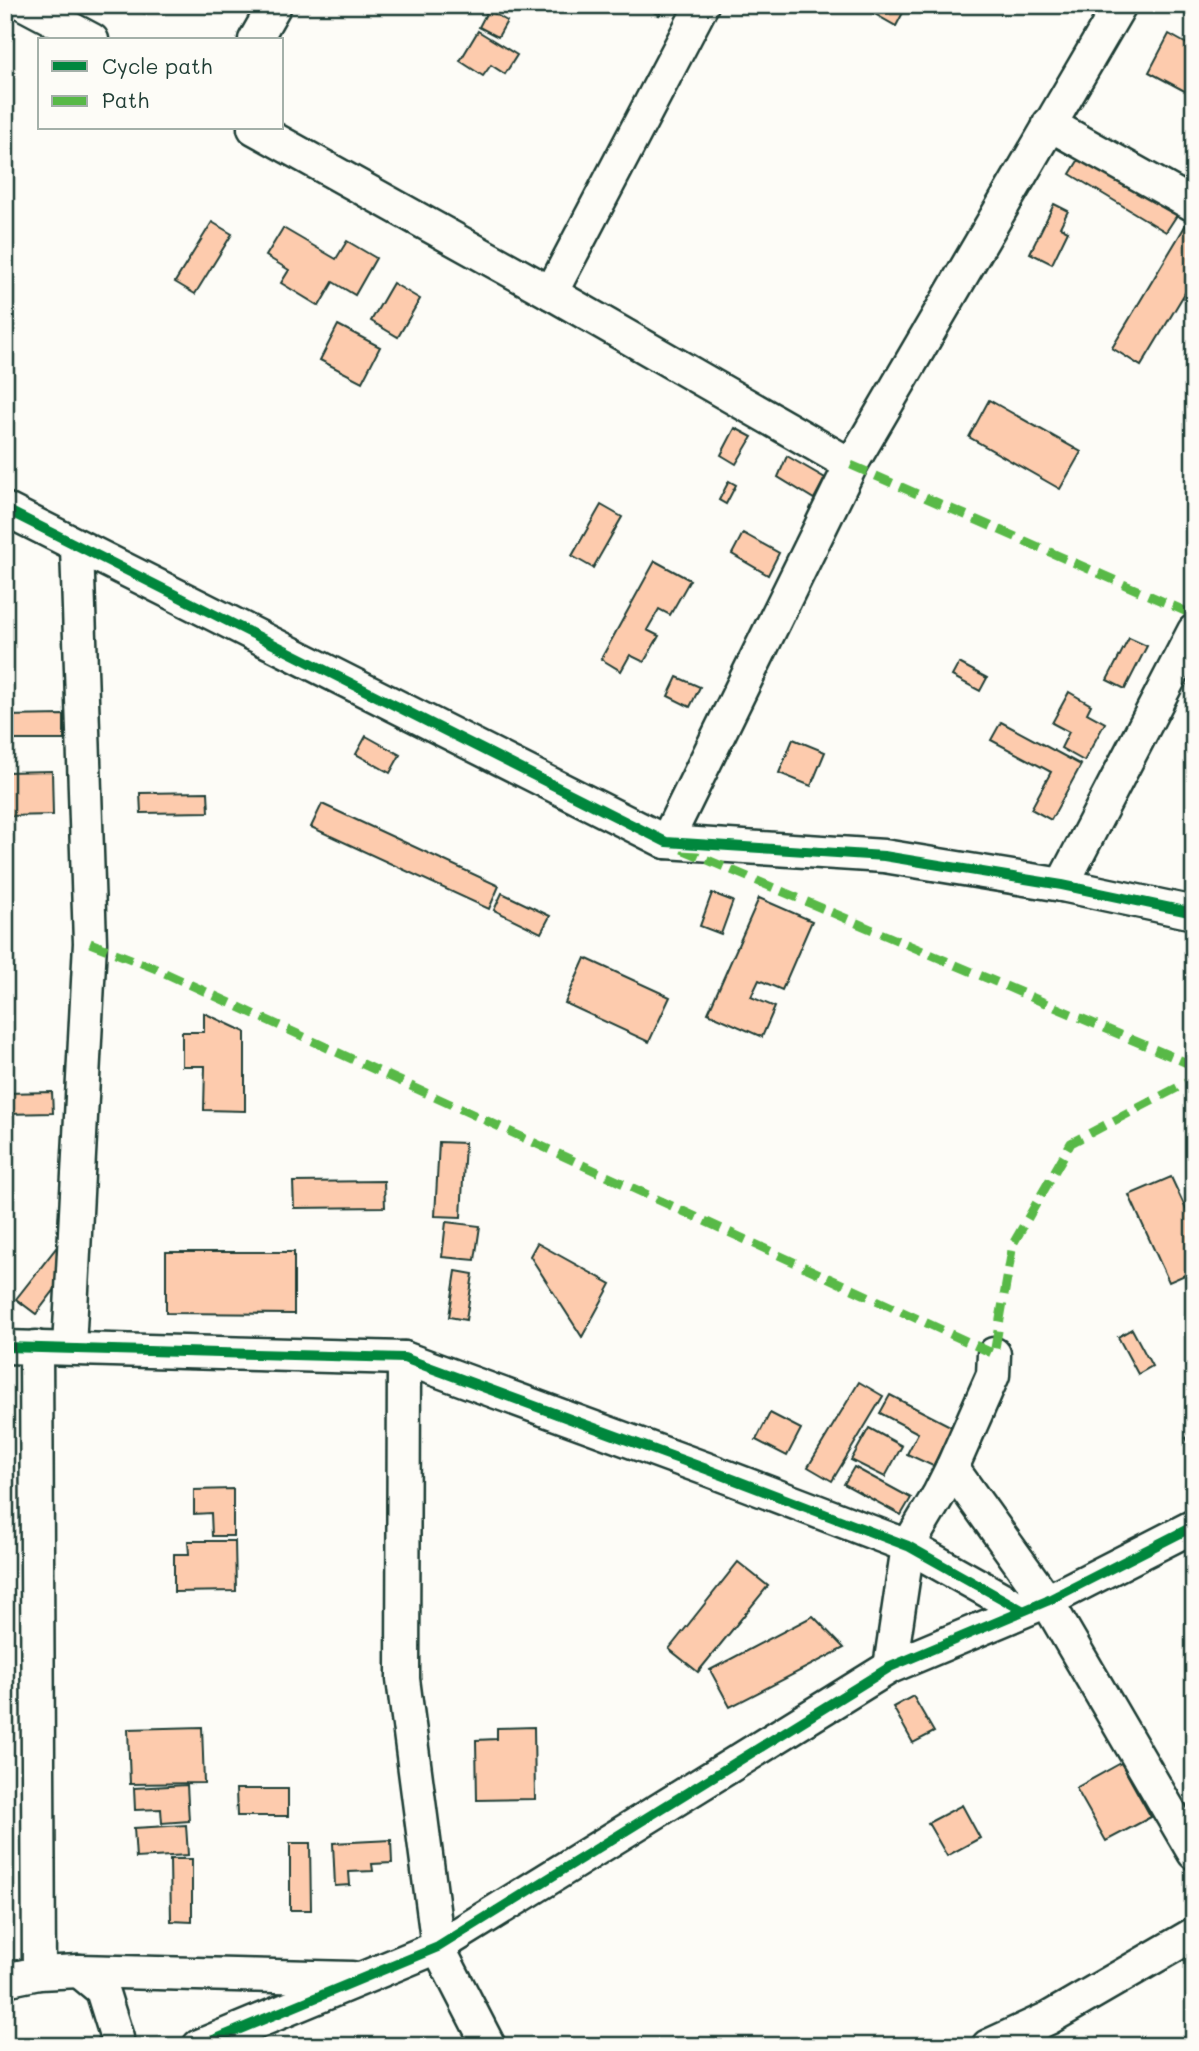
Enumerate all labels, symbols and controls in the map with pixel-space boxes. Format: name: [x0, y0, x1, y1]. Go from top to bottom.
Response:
legend: [38, 38, 284, 130]
text: Cycle path: [102, 52, 212, 79]
text: Path: [102, 86, 149, 113]

